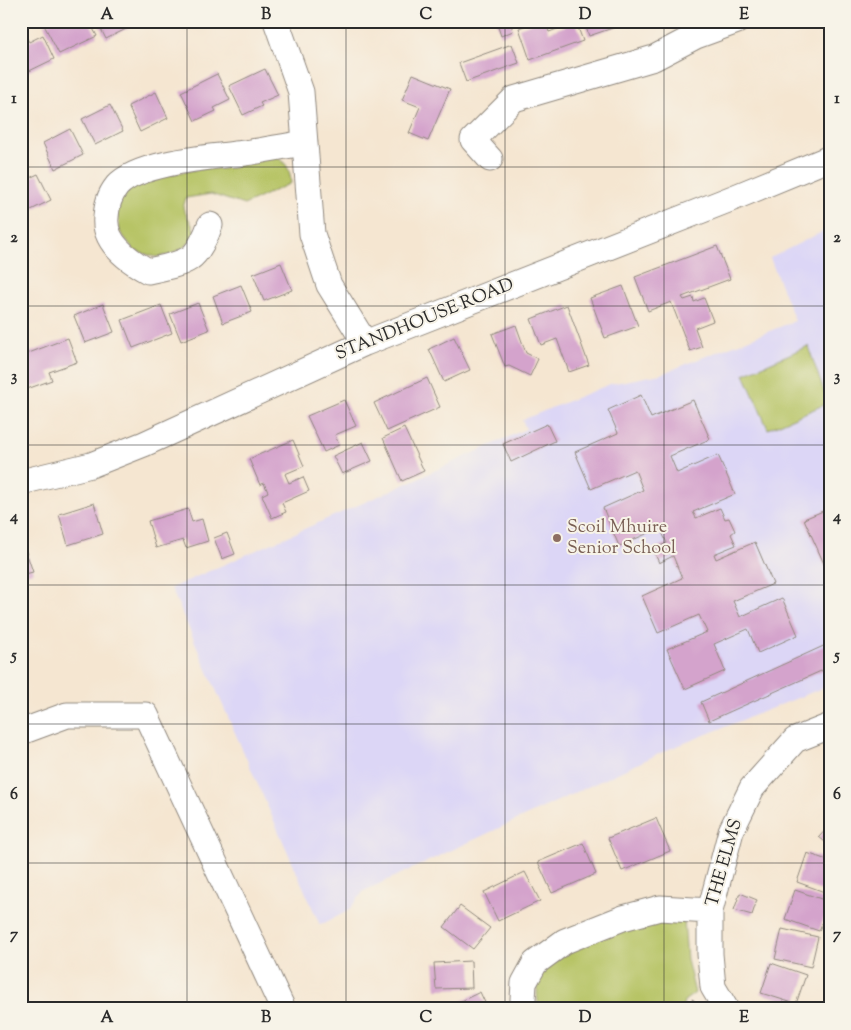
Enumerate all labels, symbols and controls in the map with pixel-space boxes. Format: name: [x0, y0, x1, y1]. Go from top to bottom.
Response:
text: A: [101, 4, 114, 27]
text: B: [261, 4, 271, 27]
text: C: [420, 4, 433, 27]
text: D: [579, 4, 592, 27]
text: E: [739, 4, 749, 27]
text: 1: [11, 88, 17, 111]
text: 1: [834, 88, 840, 111]
text: 2: [10, 227, 18, 250]
text: 2: [833, 227, 841, 250]
street label: STANDHOUSE ROAD: [332, 272, 518, 368]
text: 3: [11, 366, 18, 389]
text: 3: [834, 366, 841, 389]
text: 4: [9, 506, 18, 529]
text: 4: [832, 506, 841, 529]
place label: Scoil Mhuire Senior School: [567, 515, 676, 562]
marker: Scoil Mhuire Senior School: [551, 532, 563, 544]
text: 5: [9, 645, 17, 668]
text: 5: [832, 645, 840, 668]
text: 6: [10, 784, 18, 807]
text: 6: [833, 784, 841, 807]
street label: THE ELMS: [700, 816, 750, 910]
text: 7: [10, 924, 19, 947]
text: 7: [833, 924, 842, 947]
text: A: [101, 1007, 114, 1030]
text: B: [261, 1007, 271, 1030]
text: C: [420, 1007, 433, 1030]
text: D: [579, 1007, 592, 1030]
text: E: [739, 1007, 749, 1030]

